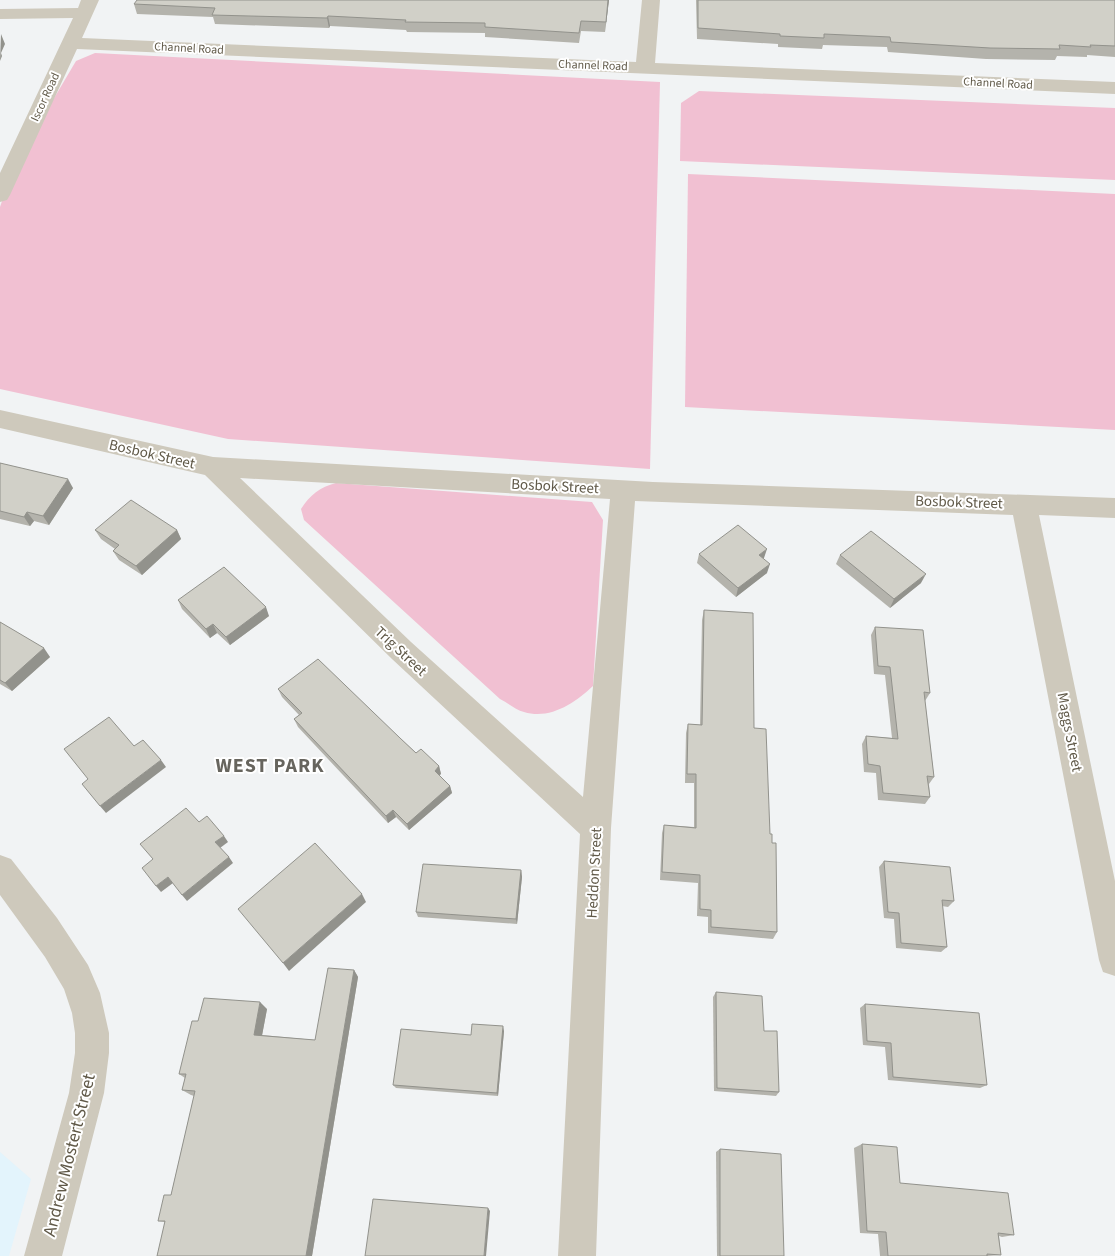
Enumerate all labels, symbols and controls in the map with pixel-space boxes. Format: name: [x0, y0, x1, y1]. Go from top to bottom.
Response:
street label: Channel Road: [154, 38, 224, 59]
street label: Channel Road: [558, 56, 628, 75]
street label: Iscor Road: [27, 70, 64, 124]
street label: Channel Road: [963, 73, 1033, 94]
street label: Bosbok Street: [107, 434, 197, 475]
street label: Bosbok Street: [511, 474, 599, 499]
street label: Bosbok Street: [915, 490, 1003, 515]
street label: Trig Street: [370, 622, 431, 681]
street label: Maggs Street: [1052, 691, 1087, 774]
district label: WEST PARK: [215, 752, 325, 780]
street label: Heddon Street: [582, 827, 607, 919]
street label: Andrew Mostert Street: [37, 1071, 102, 1239]

